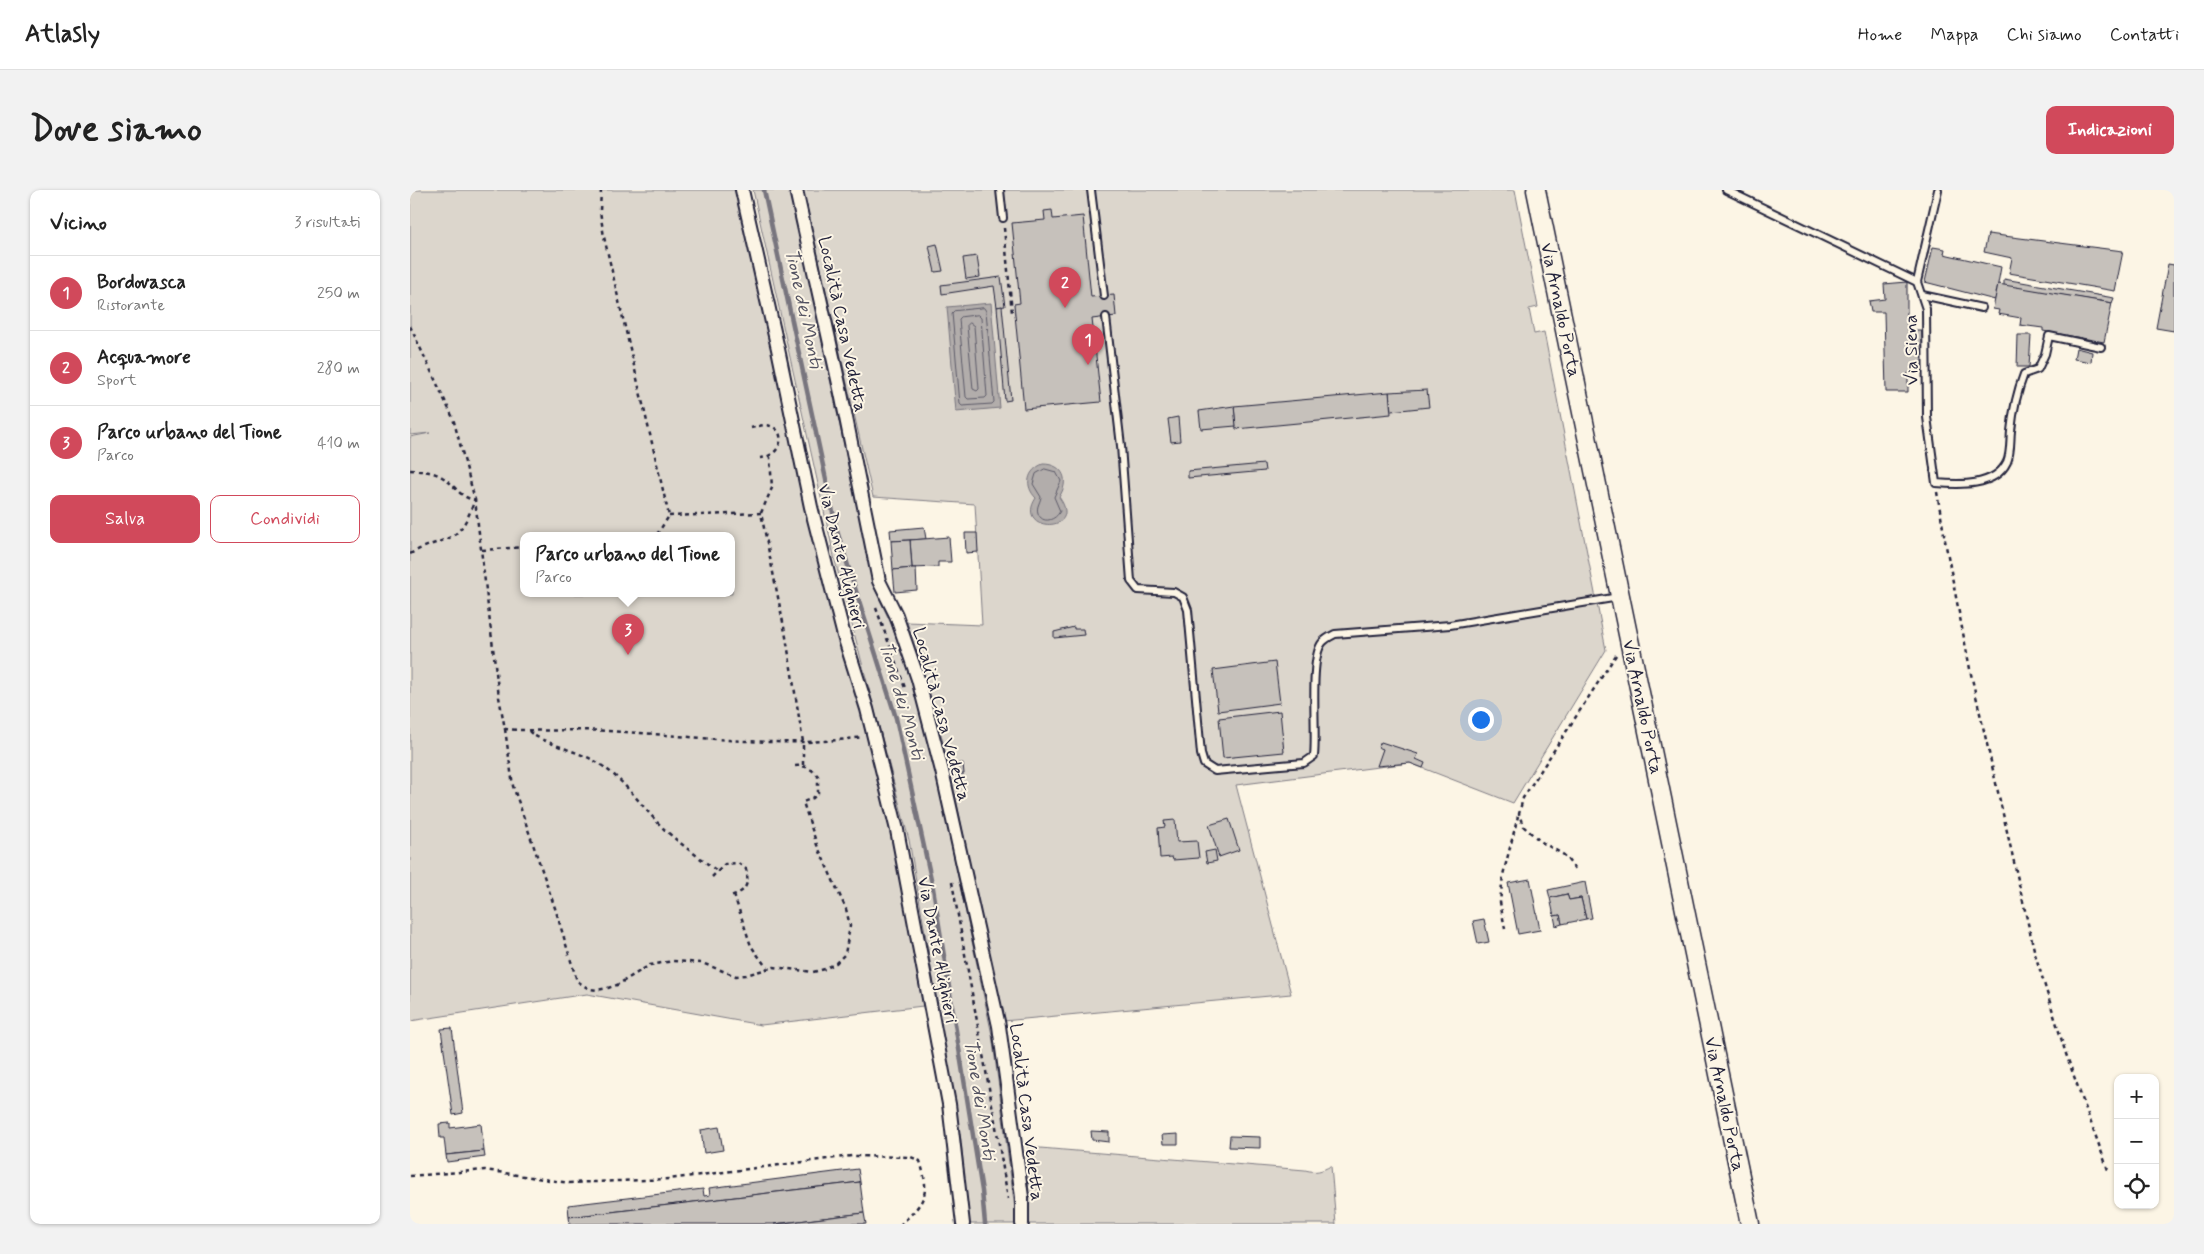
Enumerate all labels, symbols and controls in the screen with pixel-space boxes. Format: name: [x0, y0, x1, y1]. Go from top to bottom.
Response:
text: Atlasly: [25, 19, 100, 50]
text: Home: [1858, 23, 1902, 47]
text: Mappa: [1930, 23, 1979, 47]
text: Chi siamo: [2007, 23, 2082, 47]
text: Contatti: [2110, 23, 2179, 47]
button: Indicazioni: [2046, 106, 2174, 154]
text: Dove siamo: [30, 107, 202, 153]
text: Vicino: [50, 209, 107, 237]
text: 3 risultati: [294, 212, 360, 233]
street label: Località Casa Vedetta: [812, 234, 872, 414]
street label: Via Arnaldo Porta: [1534, 241, 1586, 380]
water label: Tione dei Monti: [779, 246, 829, 373]
pin: 2: [1049, 267, 1081, 308]
text: Bordovasca: [97, 270, 186, 295]
text: 1: [62, 283, 70, 304]
text: 250 m: [317, 283, 360, 304]
text: Ristorante: [97, 295, 165, 316]
street label: Via Siena: [1899, 314, 1925, 386]
pin: 1: [1072, 324, 1104, 365]
text: Acquamore: [97, 345, 191, 370]
text: 2: [62, 358, 70, 379]
text: 280 m: [317, 358, 360, 379]
text: Sport: [97, 370, 137, 391]
text: Parco urbano del Tione: [97, 420, 282, 445]
text: 3: [62, 433, 70, 454]
text: 410 m: [317, 433, 360, 454]
text: Parco: [97, 445, 134, 466]
street label: Via Dante Alighieri: [811, 481, 871, 631]
button: Salva: [50, 495, 200, 543]
button: Condividi: [210, 495, 360, 543]
popup: [520, 532, 735, 597]
text: Parco urbano del Tione: [535, 542, 720, 567]
text: Parco: [535, 567, 572, 588]
pin: 3: [612, 614, 644, 655]
street label: Località Casa Vedetta: [906, 625, 976, 804]
street label: Via Arnaldo Porta: [1616, 638, 1668, 777]
water label: Tione dei Monti: [873, 639, 931, 765]
your location: [1468, 707, 1494, 733]
street label: Via Dante Alighieri: [911, 875, 963, 1025]
street label: Località Casa Vedetta: [1003, 1022, 1049, 1202]
street label: Via Arnaldo Porta: [1698, 1035, 1750, 1174]
water label: Tione dei Monti: [958, 1037, 1002, 1164]
map controls: [2114, 1074, 2159, 1209]
button: +: [2114, 1074, 2159, 1119]
button: −: [2114, 1119, 2159, 1164]
button: locate: [2114, 1164, 2159, 1209]

